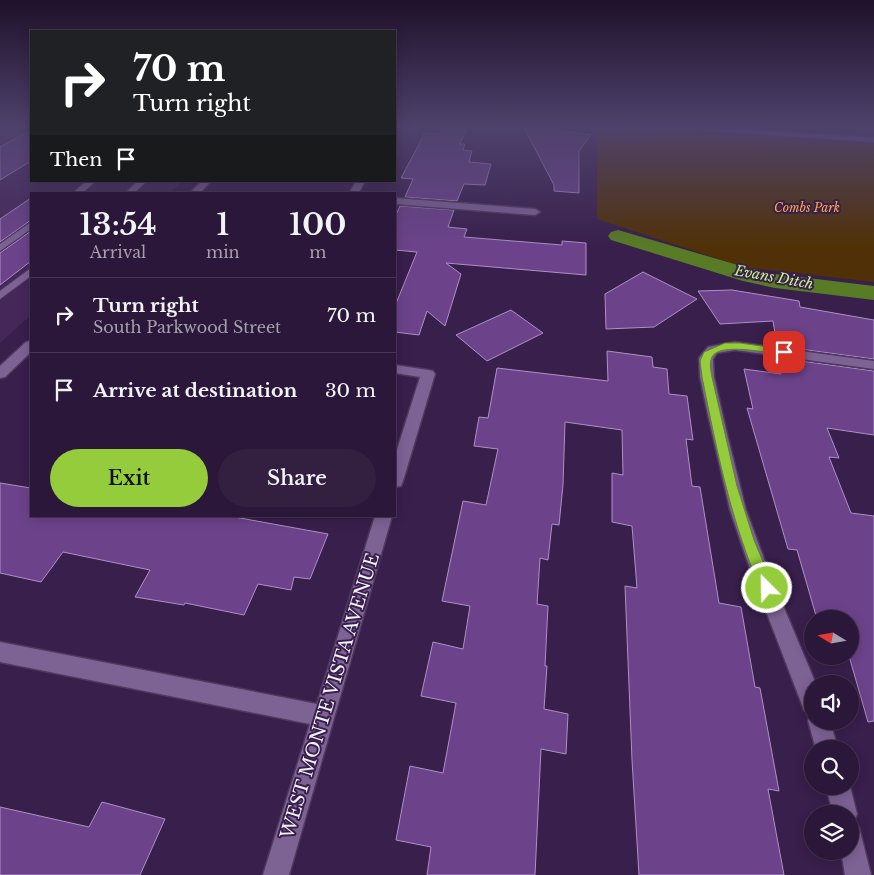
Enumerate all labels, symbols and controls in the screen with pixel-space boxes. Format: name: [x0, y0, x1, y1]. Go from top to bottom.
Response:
text: 70 m: [133, 47, 226, 90]
icon: right: [50, 50, 115, 115]
text: Turn right: [133, 90, 251, 117]
icon: arrive: [112, 145, 140, 173]
text: Then: [50, 148, 102, 171]
park label: Combs Park: [774, 200, 840, 215]
text: 13:54: [79, 206, 157, 243]
text: 1: [216, 206, 229, 243]
text: 100: [289, 206, 347, 243]
text: Arrival: [90, 242, 146, 262]
text: min: [206, 242, 240, 262]
text: m: [309, 242, 326, 262]
water label: Evans Ditch: [732, 261, 815, 293]
text: Turn right: [93, 294, 199, 317]
icon: right: [50, 301, 78, 329]
text: 70 m: [327, 304, 376, 327]
text: South Parkwood Street: [93, 317, 281, 337]
pin: [763, 331, 805, 373]
icon: arrive: [770, 338, 798, 366]
icon: arrive: [50, 376, 78, 404]
text: Arrive at destination: [93, 379, 297, 402]
text: 30 m: [325, 379, 376, 402]
button: Exit: [50, 449, 208, 507]
button: Share: [218, 449, 376, 507]
street label: WEST MONTE VISTA AVENUE: [276, 551, 384, 842]
position arrow: [740, 561, 792, 613]
north arrow: [804, 610, 859, 665]
map controls: [804, 610, 859, 860]
button: sound: [804, 675, 859, 730]
button: search: [804, 740, 859, 795]
button: layers: [804, 805, 859, 860]

